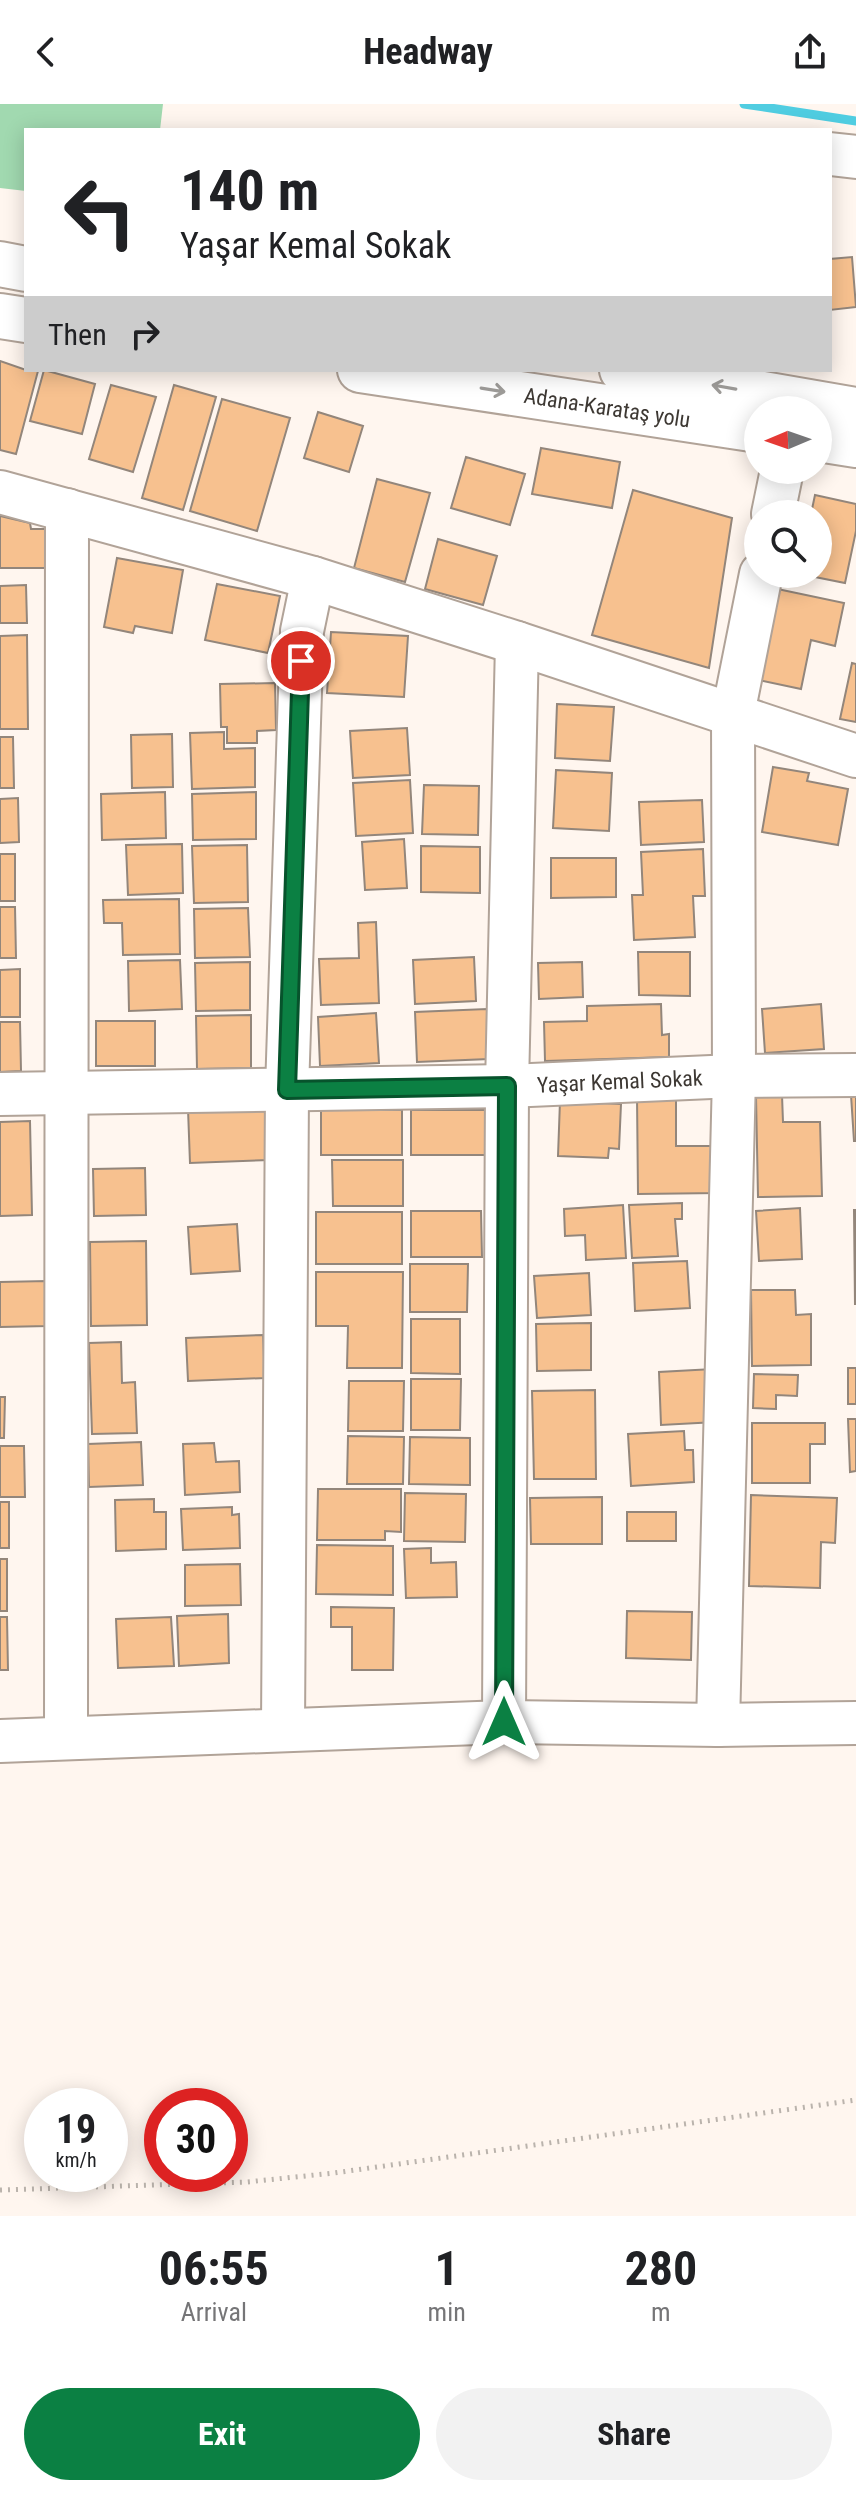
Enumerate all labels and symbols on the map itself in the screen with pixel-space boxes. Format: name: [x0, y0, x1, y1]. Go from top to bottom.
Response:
one-way arrow: [712, 379, 737, 394]
one-way arrow: [480, 383, 505, 398]
street label: Adana-Karataş yolu: [522, 383, 692, 433]
north arrow: [744, 396, 832, 484]
pin: [267, 627, 335, 695]
street label: Yaşar Kemal Sokak: [536, 1065, 703, 1098]
position arrow: [462, 1680, 546, 1764]
speed limit sign: 30: [144, 2088, 248, 2192]

